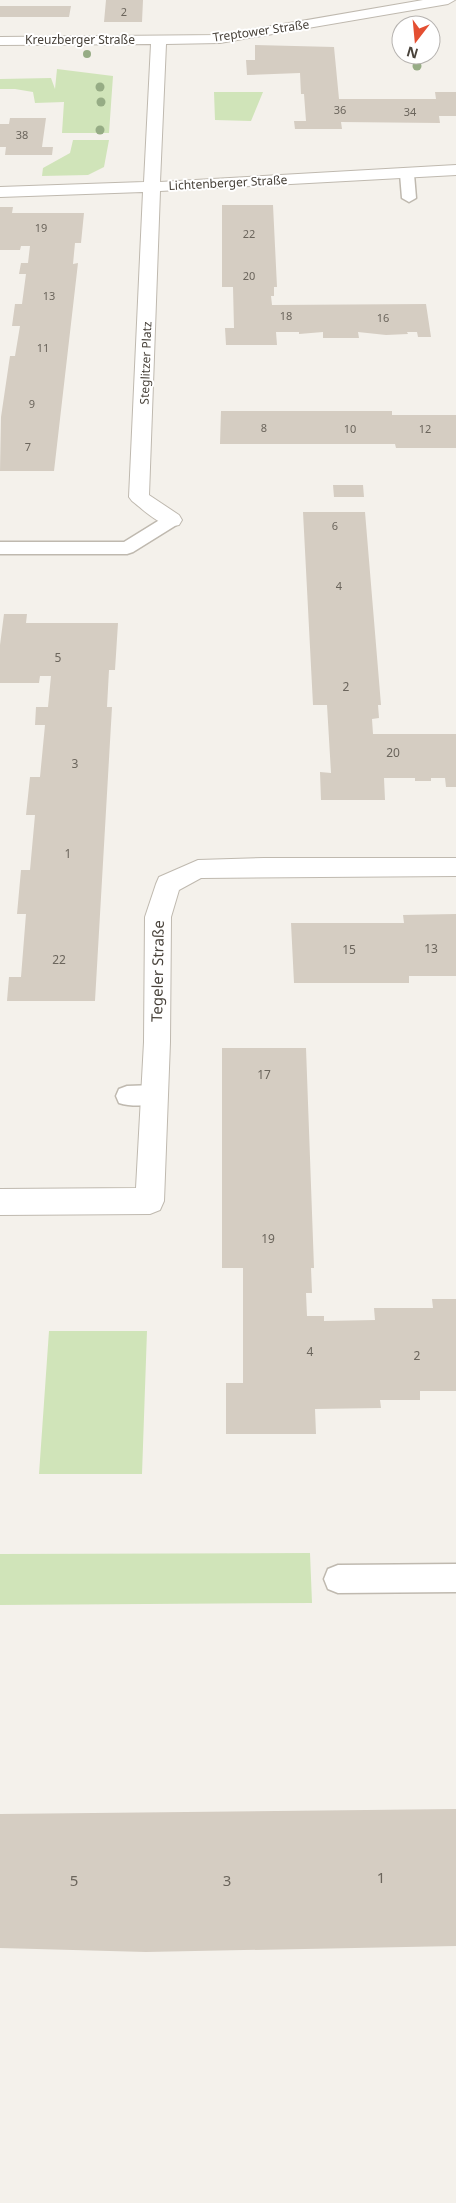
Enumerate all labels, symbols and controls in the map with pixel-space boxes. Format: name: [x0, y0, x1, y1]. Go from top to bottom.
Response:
house number: 2: [121, 4, 127, 19]
street label: Treptower Straße: [212, 15, 311, 46]
north arrow: [391, 15, 441, 65]
street label: Kreuzberger Straße: [25, 31, 135, 48]
text: N: [404, 42, 420, 64]
house number: 36: [334, 102, 346, 117]
house number: 34: [404, 104, 417, 119]
house number: 38: [16, 127, 28, 142]
street label: Lichtenberger Straße: [168, 171, 288, 194]
house number: 19: [35, 220, 47, 235]
house number: 22: [243, 226, 255, 241]
house number: 20: [243, 268, 255, 283]
house number: 13: [43, 288, 55, 303]
house number: 18: [280, 308, 292, 323]
house number: 16: [377, 310, 389, 325]
street label: Steglitzer Platz: [136, 321, 155, 405]
house number: 11: [37, 340, 49, 355]
house number: 9: [29, 396, 35, 411]
house number: 8: [261, 420, 267, 435]
house number: 10: [344, 421, 356, 436]
house number: 12: [419, 421, 431, 436]
house number: 7: [25, 439, 31, 454]
house number: 6: [332, 518, 338, 533]
house number: 4: [336, 578, 343, 593]
house number: 5: [55, 649, 62, 666]
house number: 2: [343, 678, 350, 695]
house number: 20: [386, 744, 400, 761]
house number: 3: [72, 755, 79, 772]
house number: 1: [65, 845, 71, 862]
street label: Tegeler Straße: [146, 920, 168, 1022]
house number: 13: [424, 940, 438, 957]
house number: 15: [342, 941, 356, 958]
house number: 22: [52, 951, 66, 968]
house number: 17: [257, 1066, 271, 1083]
house number: 19: [261, 1230, 275, 1247]
house number: 4: [307, 1343, 314, 1360]
house number: 2: [414, 1347, 421, 1364]
house number: 1: [377, 1867, 385, 1887]
house number: 5: [70, 1870, 78, 1890]
house number: 3: [223, 1870, 231, 1890]

